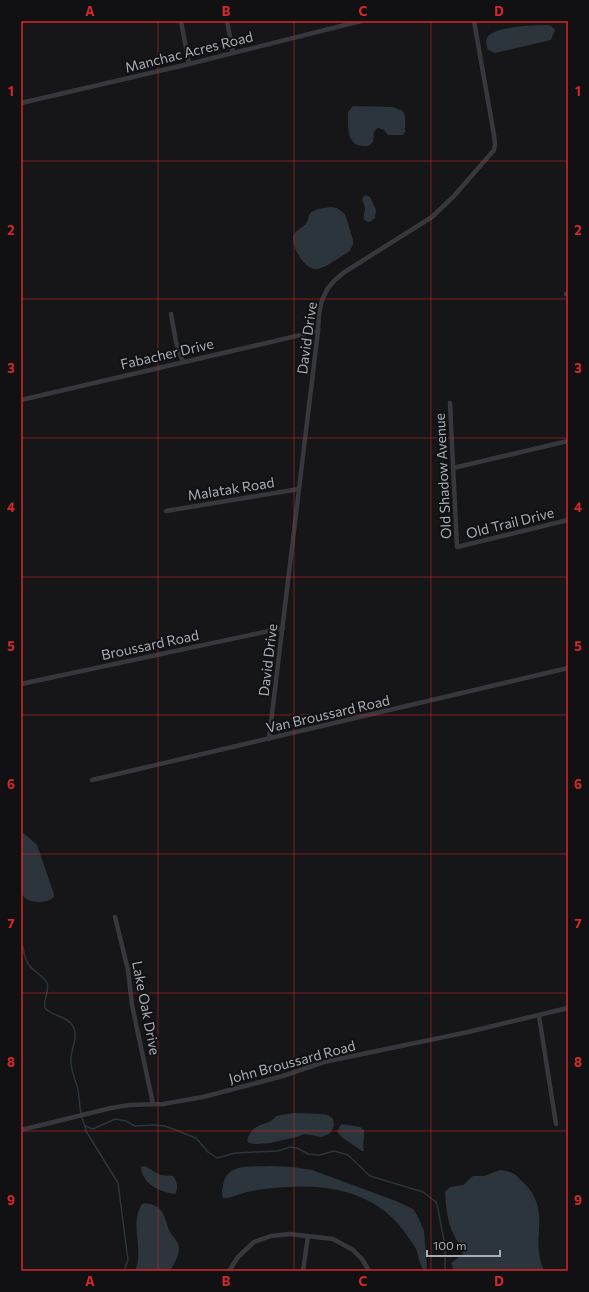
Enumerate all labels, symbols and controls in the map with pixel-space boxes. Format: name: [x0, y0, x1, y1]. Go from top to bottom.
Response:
text: A: [85, 3, 95, 19]
text: B: [222, 3, 231, 19]
text: C: [359, 3, 368, 19]
text: D: [494, 3, 504, 19]
street label: Manchac Acres Road: [123, 27, 255, 76]
text: 1: [8, 83, 14, 99]
text: 1: [575, 83, 581, 99]
text: 2: [7, 222, 15, 238]
text: 2: [574, 222, 582, 238]
street label: David Drive: [293, 301, 320, 375]
street label: Fabacher Drive: [119, 335, 215, 372]
text: 3: [7, 360, 15, 376]
text: 3: [574, 360, 582, 376]
street label: Old Shadow Avenue: [431, 413, 454, 539]
street label: Malatak Road: [186, 473, 275, 504]
text: 4: [7, 499, 15, 515]
text: 4: [574, 499, 582, 515]
street label: Old Trail Drive: [464, 503, 556, 542]
street label: David Drive: [255, 623, 280, 697]
street label: Broussard Road: [99, 626, 200, 663]
text: 5: [7, 638, 15, 654]
text: 5: [574, 638, 582, 654]
street label: Van Broussard Road: [264, 691, 391, 736]
text: 6: [7, 776, 15, 792]
text: 6: [574, 776, 582, 792]
text: 7: [7, 915, 15, 931]
text: 7: [574, 915, 582, 931]
street label: Lake Oak Drive: [129, 959, 164, 1056]
street label: John Broussard Road: [227, 1036, 357, 1087]
text: 8: [7, 1054, 15, 1070]
text: 8: [574, 1054, 582, 1070]
text: 9: [7, 1192, 15, 1208]
text: 9: [574, 1192, 582, 1208]
scale bar: [427, 1232, 500, 1258]
text: 100 m: [433, 1238, 467, 1252]
text: A: [85, 1273, 95, 1289]
text: B: [222, 1273, 231, 1289]
text: C: [359, 1273, 368, 1289]
text: D: [494, 1273, 504, 1289]

